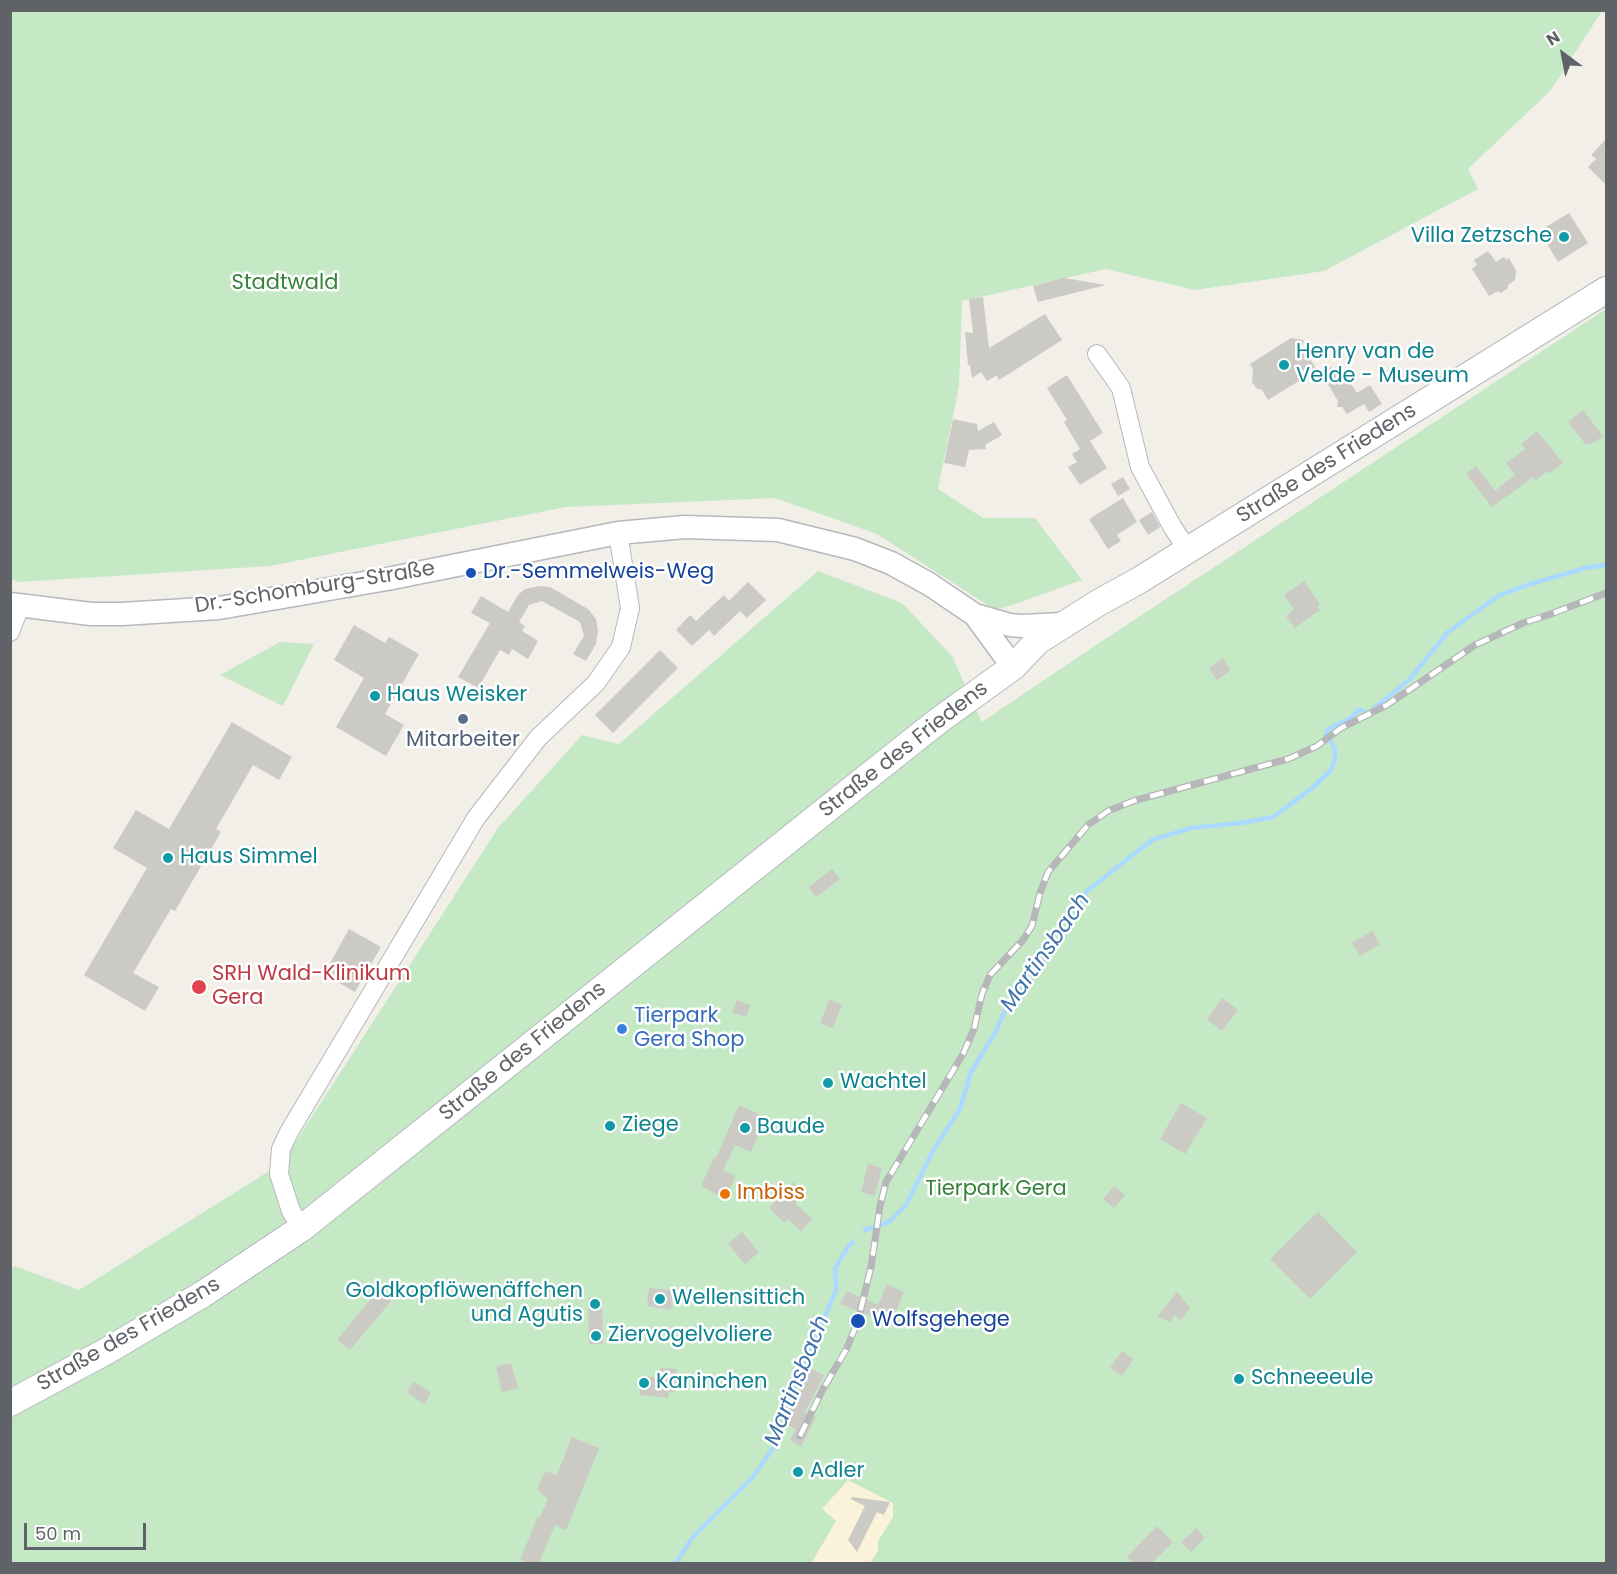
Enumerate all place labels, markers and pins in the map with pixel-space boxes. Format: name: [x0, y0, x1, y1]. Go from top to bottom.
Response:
place label: Villa Zetzsche: [1411, 224, 1552, 250]
marker: Villa Zetzsche: [1557, 230, 1571, 244]
place label: Henry van de Velde - Museum: [1296, 340, 1469, 390]
marker: Henry van de Velde - Museum: [1277, 358, 1291, 372]
place label: Dr.-Semmelweis-Weg: [483, 560, 714, 586]
marker: Dr.-Semmelweis-Weg: [464, 566, 478, 580]
place label: Haus Weisker: [387, 683, 527, 709]
marker: Haus Weisker: [368, 689, 382, 703]
marker: Mitarbeiter: [456, 712, 470, 726]
place label: Mitarbeiter: [406, 728, 520, 754]
place label: Haus Simmel: [180, 845, 318, 871]
marker: Haus Simmel: [161, 851, 175, 865]
place label: SRH Wald-Klinikum Gera: [212, 962, 410, 1012]
marker: SRH Wald-Klinikum Gera: [190, 978, 208, 996]
place label: Tierpark Gera Shop: [634, 1004, 744, 1054]
marker: Tierpark Gera Shop: [615, 1022, 629, 1036]
place label: Wachtel: [840, 1070, 927, 1096]
marker: Wachtel: [821, 1076, 835, 1090]
place label: Ziege: [622, 1113, 679, 1139]
place label: Baude: [757, 1115, 825, 1141]
marker: Ziege: [603, 1119, 617, 1133]
marker: Baude: [738, 1121, 752, 1135]
place label: Imbiss: [737, 1181, 805, 1207]
marker: Imbiss: [718, 1187, 732, 1201]
place label: Goldkopflöwenäffchen und Agutis: [346, 1279, 583, 1329]
place label: Wellensittich: [672, 1286, 805, 1312]
marker: Wellensittich: [653, 1292, 667, 1306]
marker: Goldkopflöwenäffchen und Agutis: [588, 1297, 602, 1311]
place label: Wolfsgehege: [872, 1308, 1010, 1334]
marker: Wolfsgehege: [849, 1312, 867, 1330]
place label: Ziervogelvoliere: [608, 1323, 772, 1349]
marker: Ziervogelvoliere: [589, 1329, 603, 1343]
place label: Schneeeule: [1251, 1366, 1374, 1392]
place label: Kaninchen: [656, 1370, 767, 1396]
marker: Schneeeule: [1232, 1372, 1246, 1386]
marker: Kaninchen: [637, 1376, 651, 1390]
place label: Adler: [810, 1459, 864, 1485]
marker: Adler: [791, 1465, 805, 1479]

